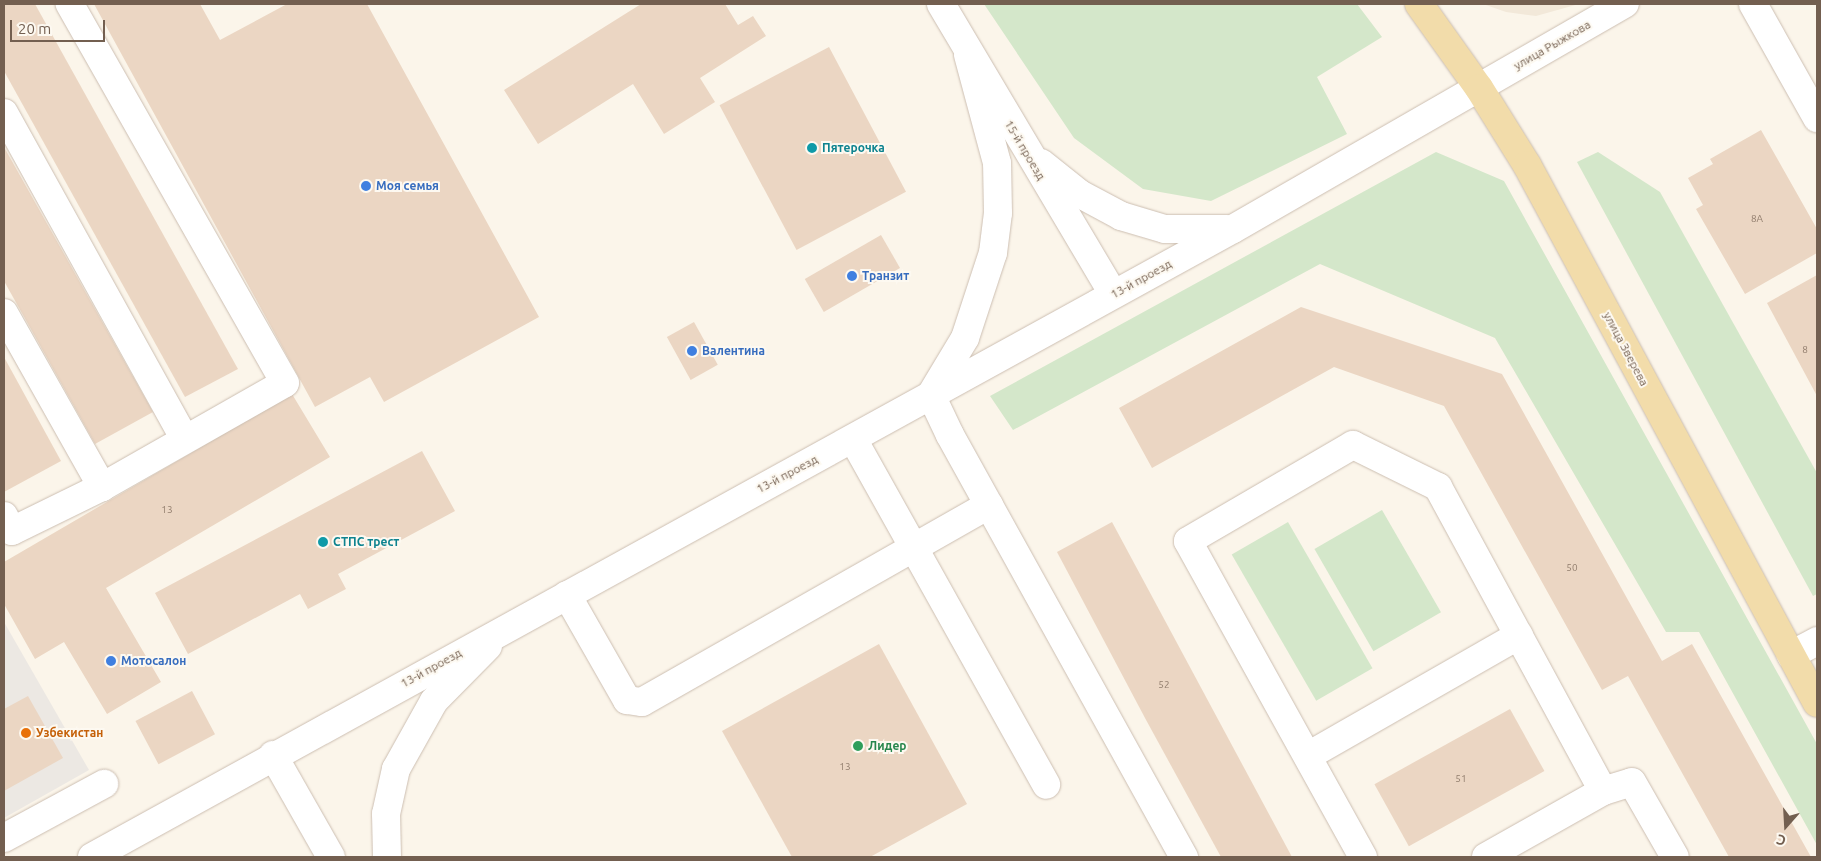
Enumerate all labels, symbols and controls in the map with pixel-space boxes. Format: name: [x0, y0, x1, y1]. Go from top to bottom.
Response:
scale bar: [12, 10, 108, 42]
street label: улица Рыжкова: [1511, 17, 1593, 73]
text: 20 m: [18, 20, 51, 37]
street label: 15-й проезд: [1002, 117, 1048, 183]
place label: Пятерочка: [822, 141, 885, 155]
marker: Пятерочка: [806, 142, 818, 154]
place label: Моя семья: [376, 179, 439, 193]
marker: Моя семья: [360, 180, 372, 192]
house number: 8А: [1751, 213, 1763, 225]
street label: 13-й проезд: [1108, 256, 1174, 302]
place label: Транзит: [862, 269, 909, 283]
marker: Транзит: [846, 270, 858, 282]
street label: улица Зверева: [1600, 309, 1652, 389]
place label: Валентина: [702, 344, 765, 358]
house number: 8: [1802, 344, 1808, 356]
marker: Валентина: [686, 345, 698, 357]
street label: 13-й проезд: [754, 452, 820, 496]
house number: 13: [161, 504, 173, 516]
place label: СТПС трест: [333, 535, 399, 549]
marker: СТПС трест: [317, 536, 329, 548]
house number: 50: [1566, 562, 1578, 574]
street label: 13-й проезд: [398, 645, 464, 691]
place label: Мотосалон: [121, 654, 186, 668]
marker: Мотосалон: [105, 655, 117, 667]
house number: 52: [1158, 679, 1170, 691]
place label: Узбекистан: [36, 726, 103, 740]
marker: Узбекистан: [20, 727, 32, 739]
place label: Лидер: [868, 739, 906, 753]
marker: Лидер: [852, 740, 864, 752]
house number: 13: [839, 761, 851, 773]
house number: 51: [1455, 773, 1467, 785]
north arrow: [1761, 801, 1811, 851]
text: С: [1774, 831, 1788, 849]

